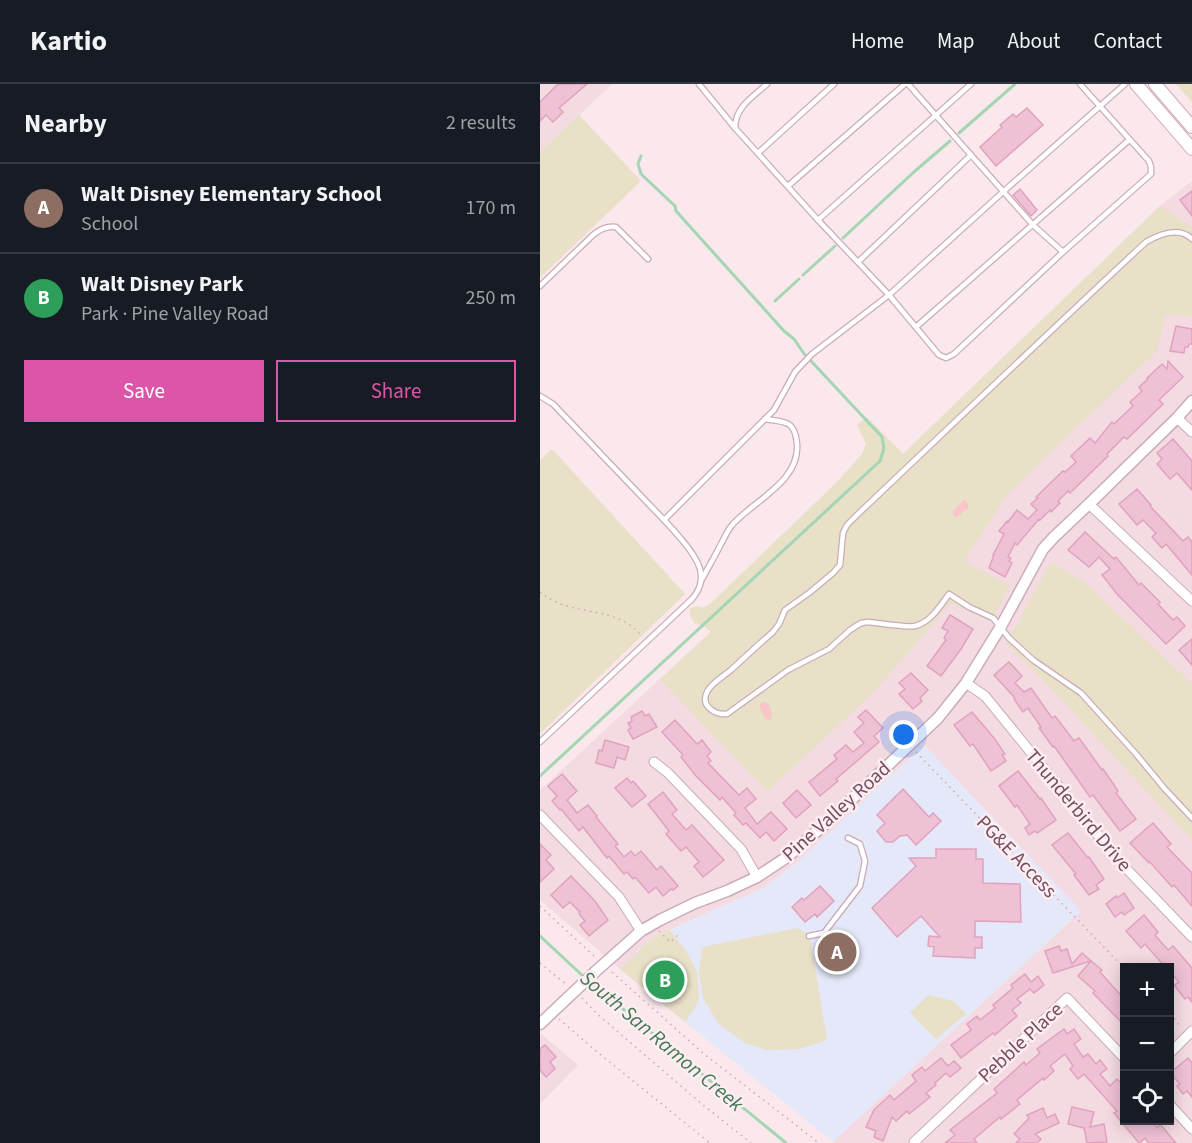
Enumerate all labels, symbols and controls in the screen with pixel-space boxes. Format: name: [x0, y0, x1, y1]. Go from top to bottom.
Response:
text: Kartio: [30, 21, 107, 61]
text: Home: [851, 26, 904, 56]
text: Map: [937, 26, 975, 56]
text: About: [1008, 26, 1060, 56]
text: Contact: [1093, 26, 1162, 56]
text: Nearby: [24, 105, 107, 142]
text: 2 results: [446, 109, 516, 137]
text: Walt Disney Elementary School: [81, 178, 382, 210]
text: A: [38, 194, 49, 222]
text: 170 m: [466, 194, 516, 222]
text: School: [81, 210, 138, 238]
text: Walt Disney Park: [81, 268, 244, 300]
text: B: [37, 284, 50, 312]
text: 250 m: [466, 284, 516, 312]
text: Park · Pine Valley Road: [81, 300, 269, 328]
button: Save: [24, 360, 264, 422]
button: Share: [276, 360, 516, 422]
your location: [889, 720, 918, 749]
street label: Thunderbird Drive: [1018, 743, 1138, 878]
street label: Pine Valley Road: [776, 755, 897, 868]
street label: PG&E Access: [970, 809, 1063, 904]
pin: A: [818, 930, 856, 974]
pin: B: [646, 958, 684, 1002]
water label: South San Ramon Creek: [574, 963, 751, 1119]
map controls: [1120, 963, 1174, 1125]
button: +: [1120, 963, 1174, 1017]
street label: Pebble Place: [972, 996, 1069, 1089]
button: −: [1120, 1017, 1174, 1071]
button: locate: [1120, 1071, 1174, 1125]

